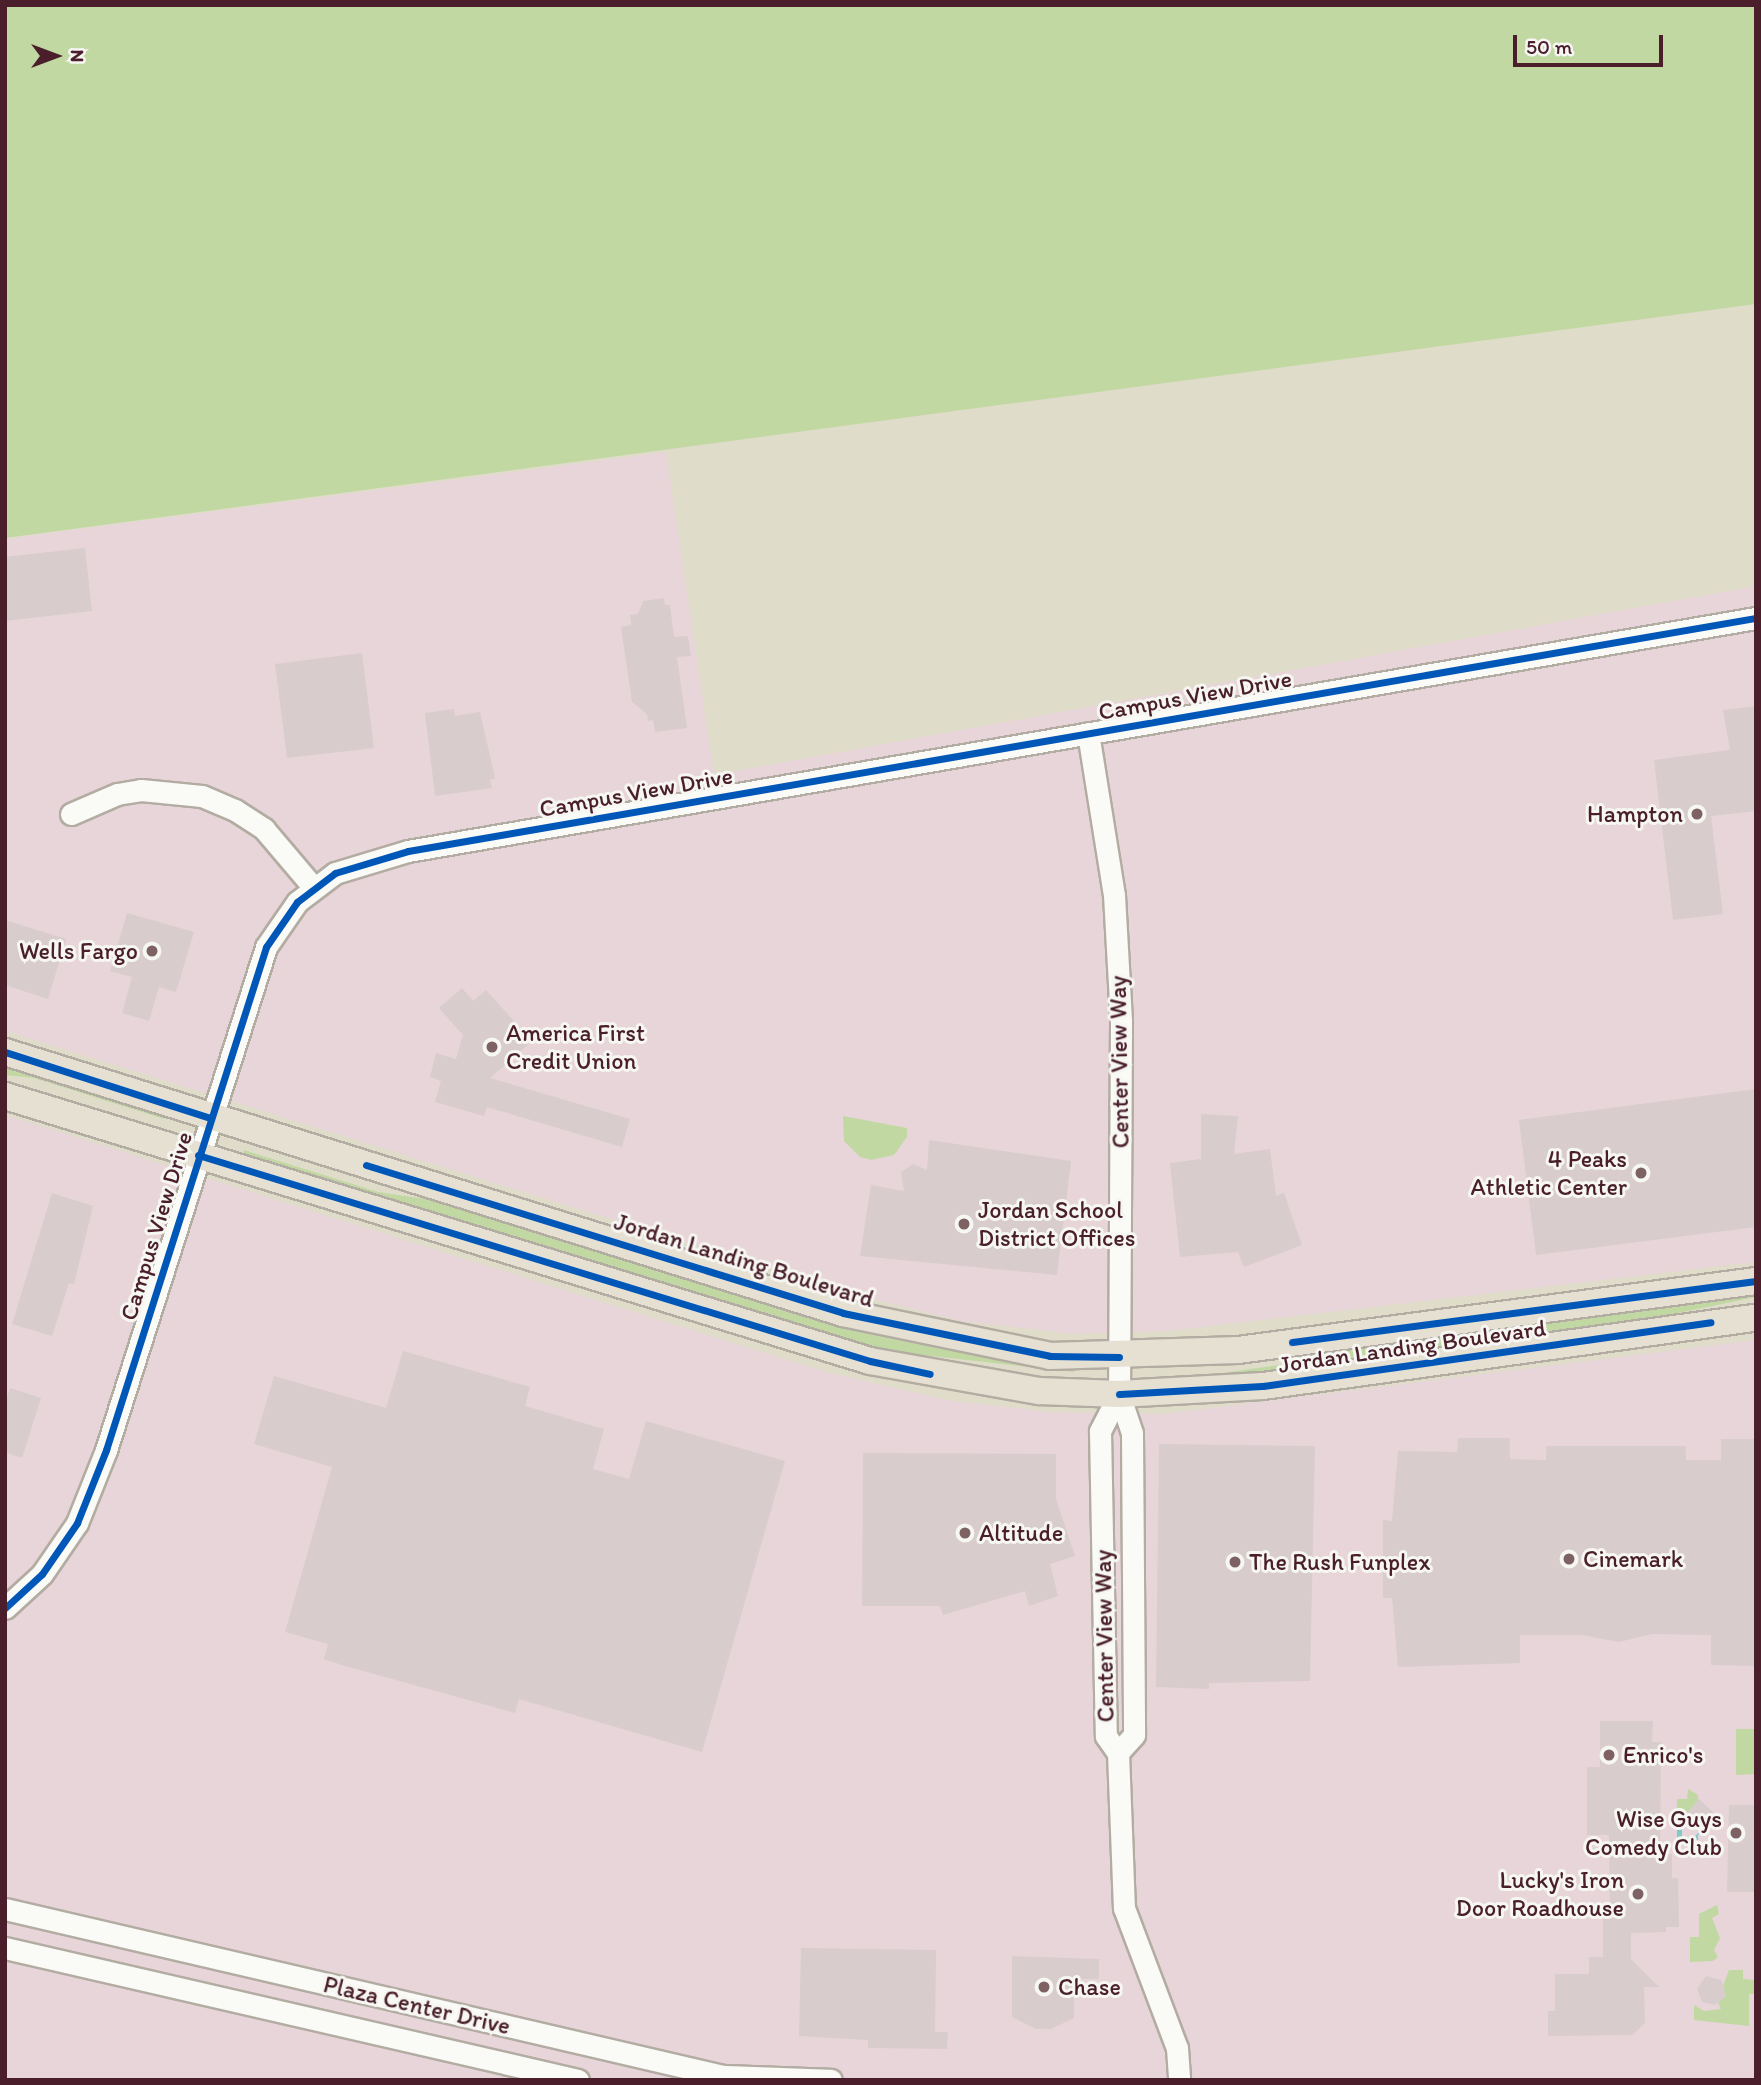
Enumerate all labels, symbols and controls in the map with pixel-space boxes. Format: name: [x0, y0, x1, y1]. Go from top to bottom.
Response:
north arrow: [21, 21, 91, 91]
scale bar: [1516, 21, 1666, 65]
text: 50 m: [1526, 34, 1572, 59]
text: N: [66, 50, 89, 62]
street label: Campus View Drive: [1096, 664, 1294, 726]
street label: Campus View Drive: [537, 761, 735, 823]
place label: Hampton: [1587, 800, 1683, 828]
marker: Hampton: [1689, 806, 1705, 822]
place label: Wells Fargo: [19, 937, 138, 965]
marker: Wells Fargo: [144, 943, 160, 959]
street label: Center View Way: [1103, 976, 1135, 1148]
place label: America First Credit Union: [506, 1019, 645, 1075]
marker: America First Credit Union: [484, 1039, 500, 1055]
street label: Campus View Drive: [113, 1128, 199, 1324]
place label: 4 Peaks Athletic Center: [1470, 1145, 1627, 1201]
marker: 4 Peaks Athletic Center: [1633, 1165, 1649, 1181]
place label: Jordan School District Offices: [978, 1196, 1135, 1252]
street label: Jordan Landing Boulevard: [610, 1207, 878, 1313]
marker: Jordan School District Offices: [956, 1216, 972, 1232]
street label: Jordan Landing Boulevard: [1276, 1313, 1548, 1379]
place label: Altitude: [979, 1519, 1063, 1547]
marker: Altitude: [957, 1525, 973, 1541]
place label: Cinemark: [1583, 1545, 1683, 1573]
place label: The Rush Funplex: [1249, 1548, 1429, 1576]
street label: Center View Way: [1088, 1550, 1120, 1722]
marker: Cinemark: [1561, 1551, 1577, 1567]
marker: The Rush Funplex: [1227, 1554, 1243, 1570]
place label: Enrico's: [1623, 1741, 1703, 1769]
marker: Enrico's: [1601, 1747, 1617, 1763]
place label: Wise Guys Comedy Club: [1585, 1805, 1722, 1861]
marker: Wise Guys Comedy Club: [1728, 1825, 1744, 1841]
place label: Lucky's Iron Door Roadhouse: [1457, 1866, 1624, 1922]
marker: Lucky's Iron Door Roadhouse: [1630, 1886, 1646, 1902]
street label: Plaza Center Drive: [321, 1969, 513, 2041]
place label: Chase: [1058, 1973, 1121, 2001]
marker: Chase: [1036, 1979, 1052, 1995]

